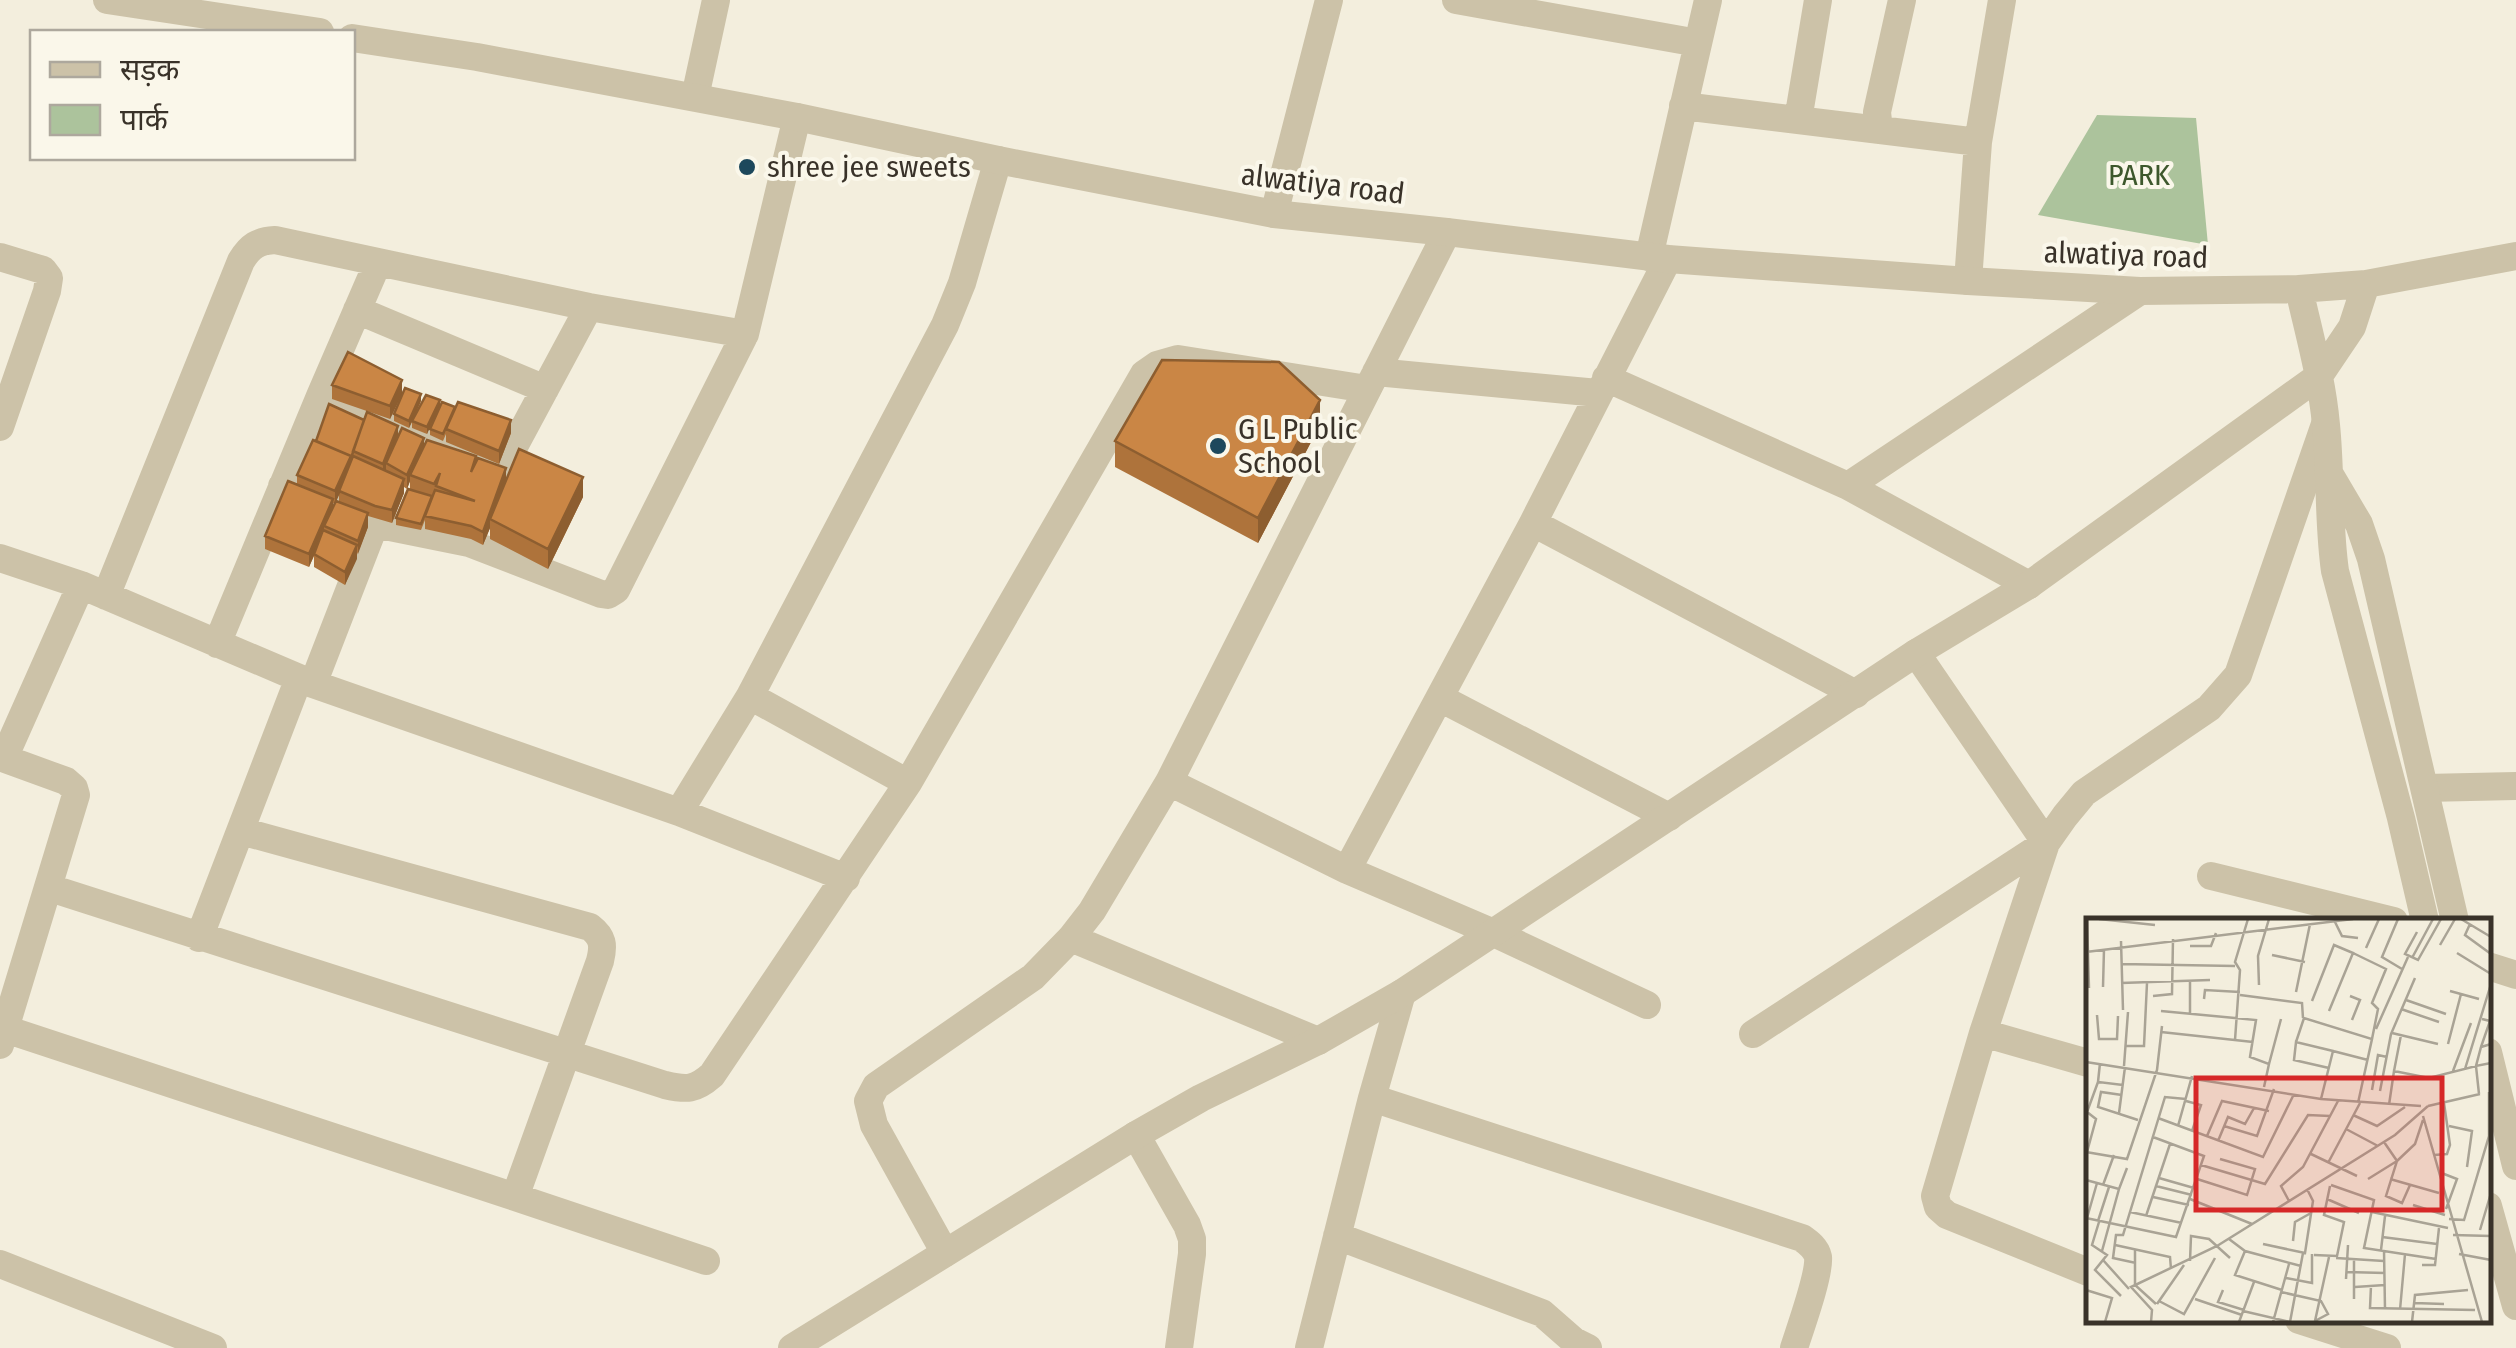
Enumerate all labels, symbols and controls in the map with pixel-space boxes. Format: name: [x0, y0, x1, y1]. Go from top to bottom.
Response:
legend: [30, 30, 355, 160]
text: सड़क: [120, 52, 180, 88]
text: पार्क: [120, 102, 169, 138]
place label: shree jee sweets: [767, 149, 971, 185]
marker: shree jee sweets: [736, 156, 758, 178]
street label: alwatiya road: [1239, 156, 1407, 212]
park label: PARK: [2108, 157, 2170, 193]
street label: alwatiya road: [2043, 234, 2209, 276]
place label: G L Public School: [1238, 411, 1358, 481]
marker: G L Public School: [1207, 435, 1229, 457]
inset map: [2086, 918, 2491, 1323]

